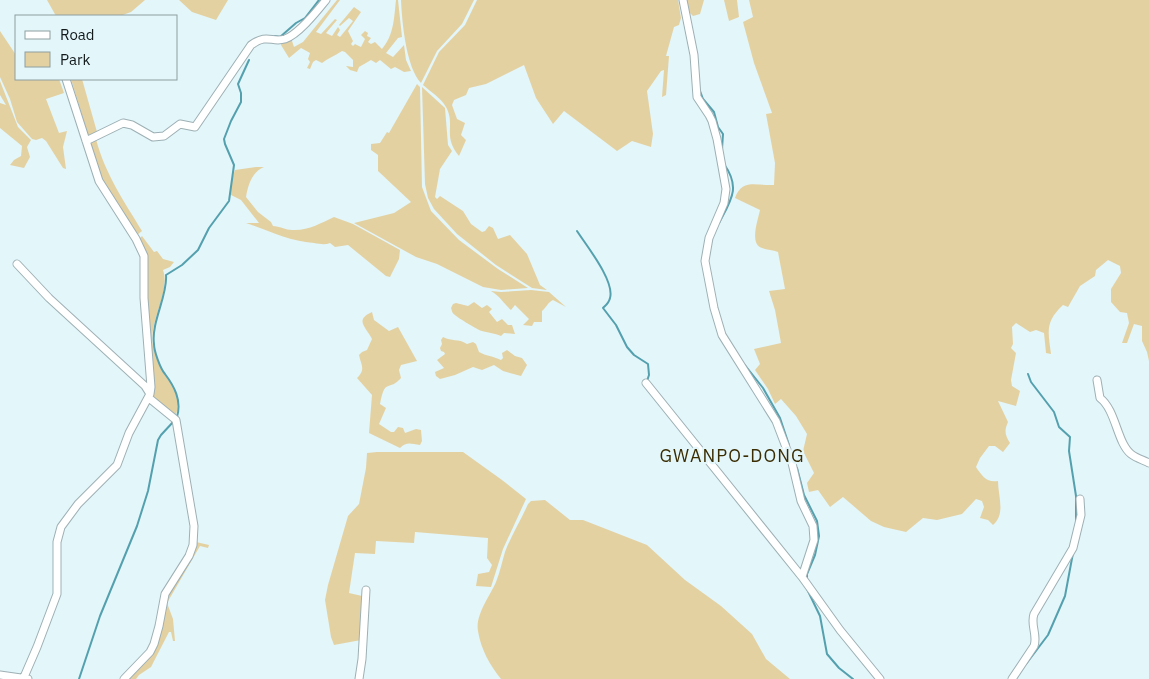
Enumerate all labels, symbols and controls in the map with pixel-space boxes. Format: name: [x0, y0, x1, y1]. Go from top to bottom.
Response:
legend: [15, 15, 178, 80]
text: Road: [60, 25, 95, 44]
text: Park: [60, 50, 90, 69]
district label: GWANPO-DONG: [660, 444, 804, 467]

